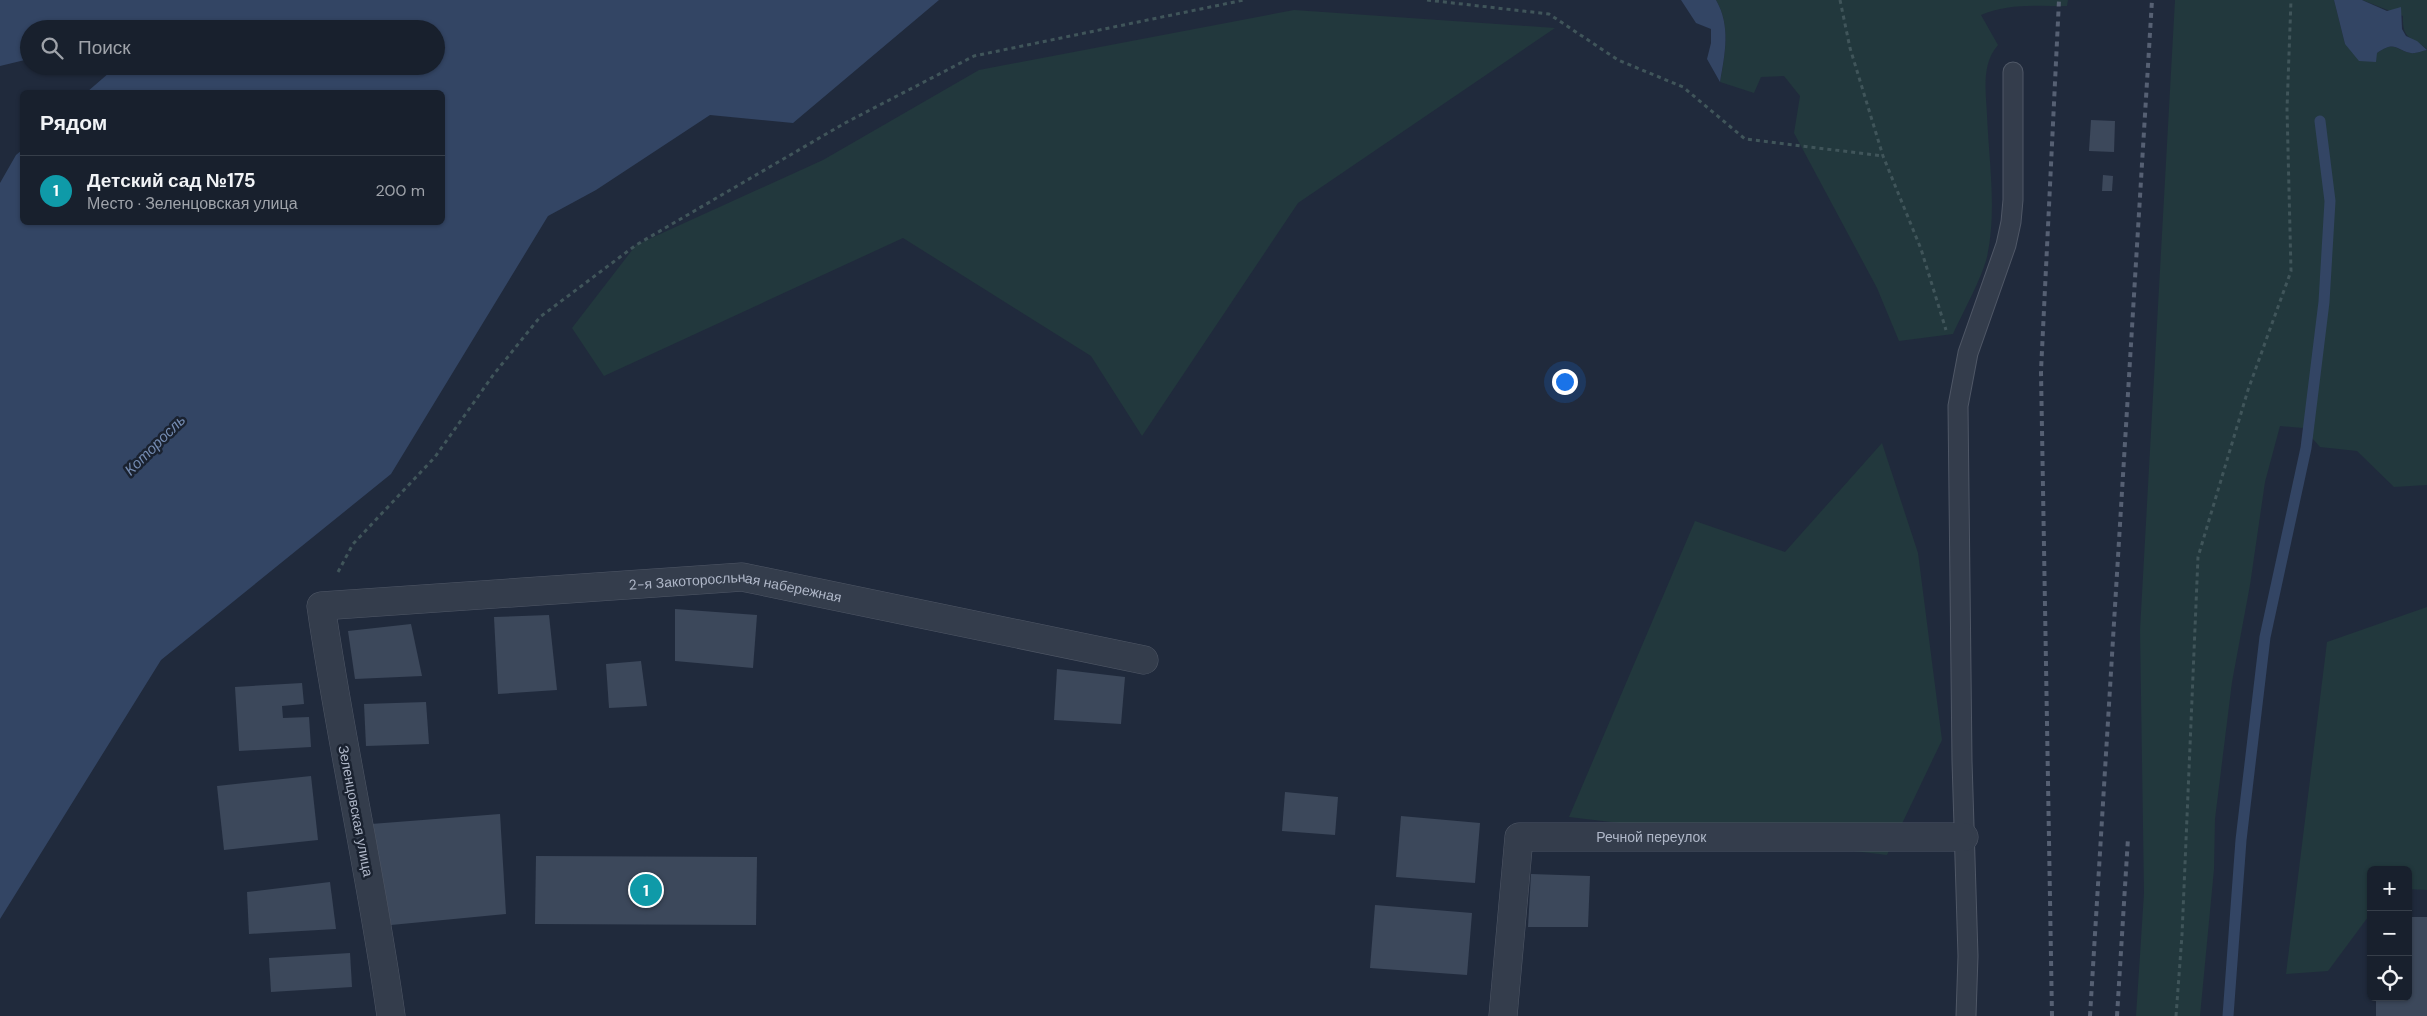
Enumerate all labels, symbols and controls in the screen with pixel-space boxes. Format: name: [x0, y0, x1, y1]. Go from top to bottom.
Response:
search box: [20, 20, 445, 75]
icon: search: [38, 34, 66, 62]
text: Поиск: [78, 35, 131, 60]
text: Рядом: [40, 109, 107, 137]
text: Детский сад №175: [87, 168, 256, 193]
text: 1: [53, 180, 59, 201]
text: 200 m: [376, 180, 425, 201]
text: Место · Зеленцовская улица: [87, 193, 298, 214]
your location: [1552, 369, 1578, 395]
water label: Которосль: [120, 410, 190, 480]
street label: 2-я Закоторосльная набережная: [628, 568, 843, 606]
street label: Зеленцовская улица: [334, 744, 378, 878]
street label: Речной переулок: [1596, 828, 1707, 846]
map controls: [2367, 866, 2412, 1001]
button: +: [2367, 866, 2412, 911]
pin: 1: [630, 871, 662, 909]
button: −: [2367, 911, 2412, 956]
button: locate: [2367, 956, 2412, 1001]

